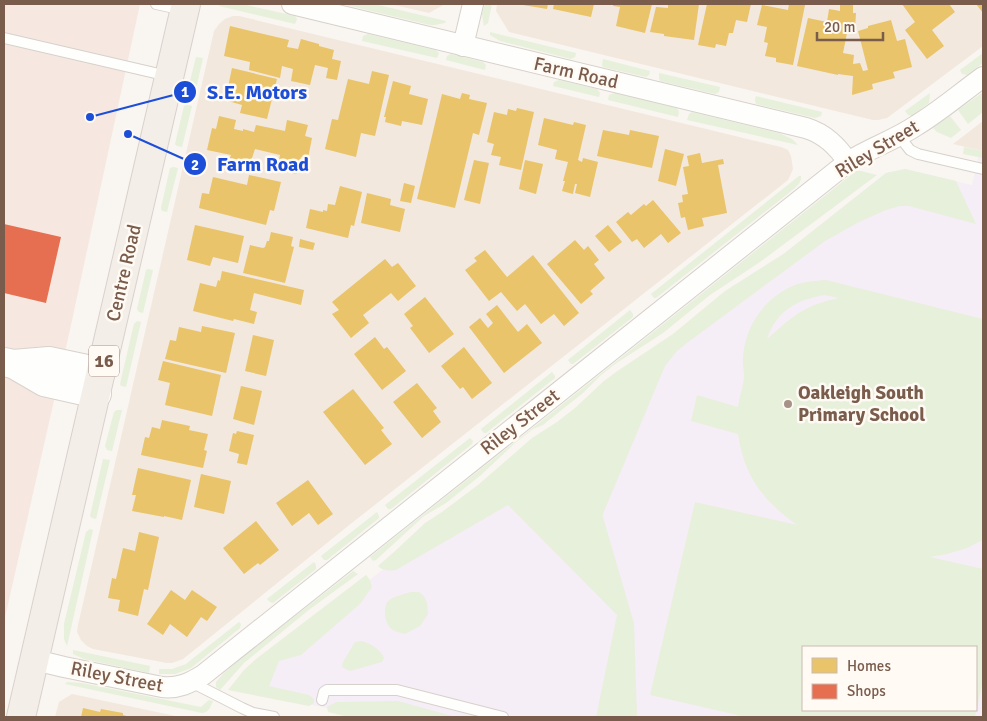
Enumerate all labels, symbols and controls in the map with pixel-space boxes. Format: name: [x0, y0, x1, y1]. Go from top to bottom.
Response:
scale bar: [817, 10, 883, 42]
text: 20 m: [824, 18, 855, 36]
street label: Farm Road: [531, 52, 621, 94]
callout: S.E. Motors: [172, 74, 317, 109]
text: S.E. Motors: [207, 80, 307, 105]
text: 1: [181, 83, 189, 101]
street label: Riley Street: [831, 114, 924, 183]
callout: Farm Road: [182, 147, 319, 182]
text: Farm Road: [217, 152, 309, 177]
text: 2: [191, 156, 199, 174]
street label: Centre Road: [101, 222, 147, 324]
road number: 16: [89, 346, 119, 376]
place label: Oakleigh South Primary School: [798, 381, 925, 427]
street label: Riley Street: [476, 383, 565, 460]
marker: Oakleigh South Primary School: [782, 398, 794, 410]
legend: [802, 646, 977, 711]
street label: Riley Street: [69, 656, 166, 698]
text: Homes: [847, 657, 891, 675]
text: Shops: [847, 682, 886, 700]

